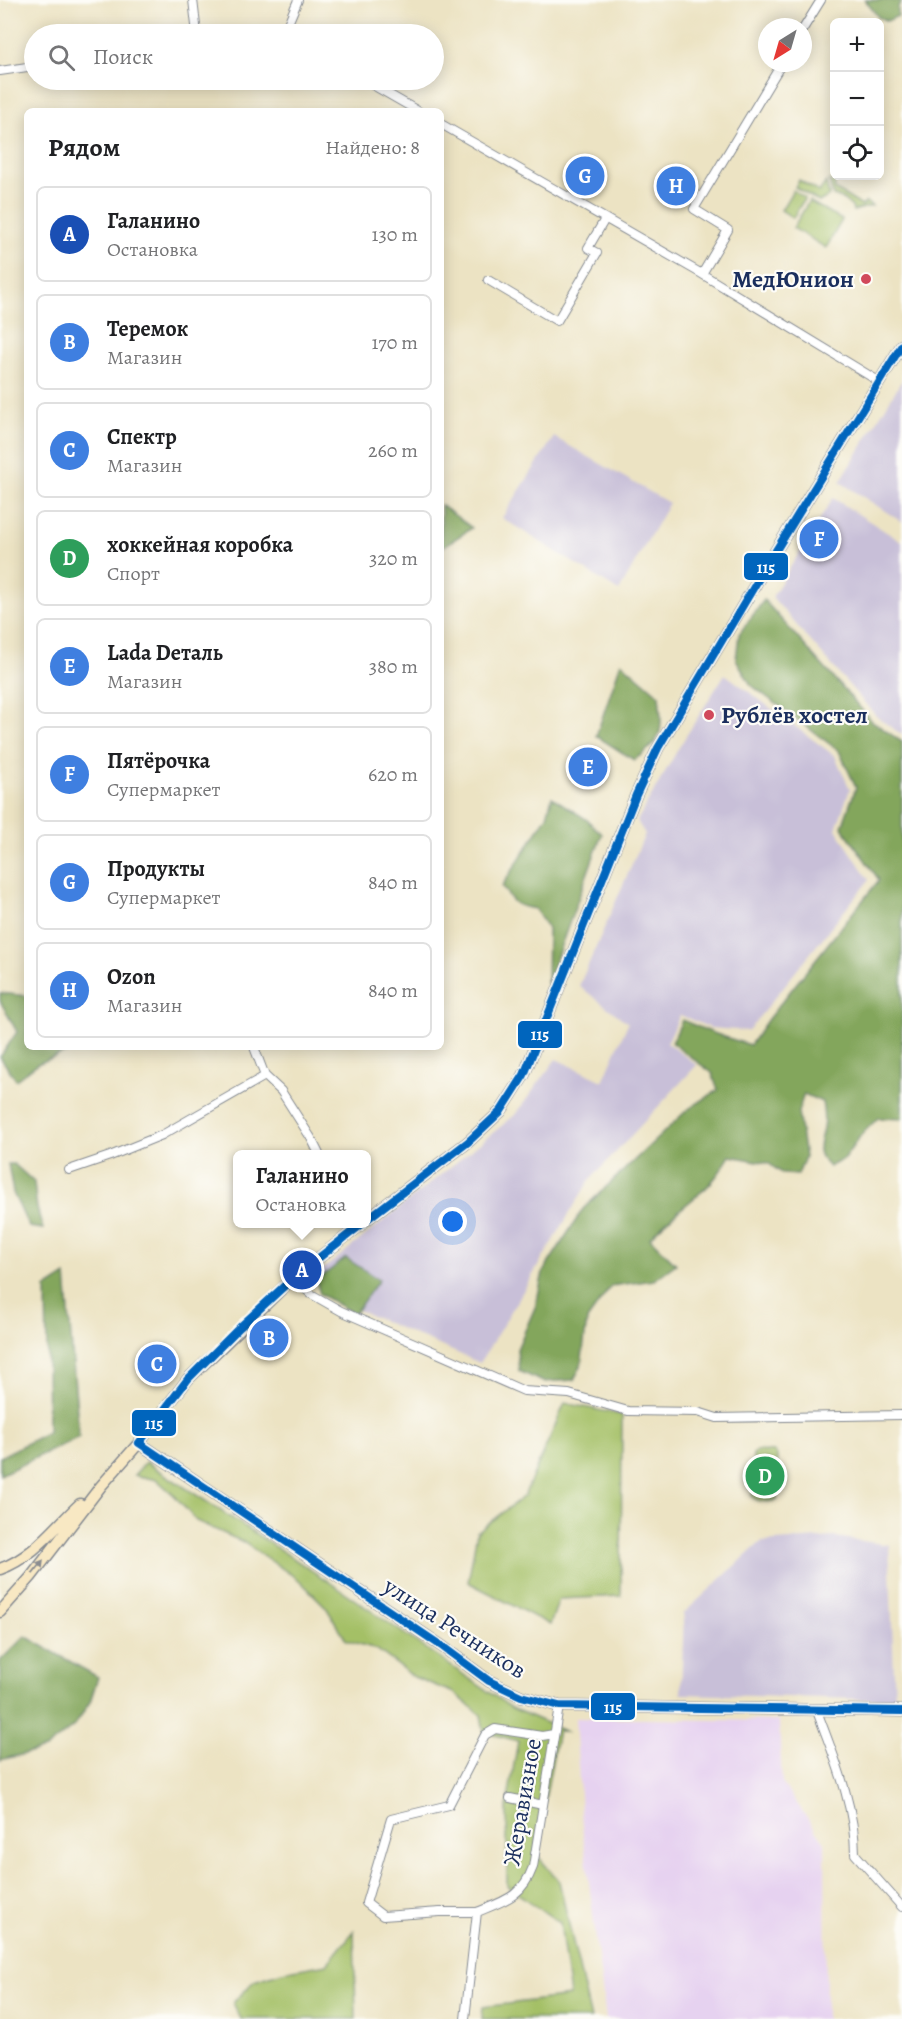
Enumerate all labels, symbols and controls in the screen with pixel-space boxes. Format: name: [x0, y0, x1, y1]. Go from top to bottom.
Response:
north arrow: [758, 18, 812, 72]
map controls: [830, 18, 884, 180]
button: +: [830, 18, 884, 72]
search box: [24, 24, 444, 90]
icon: search: [45, 41, 78, 74]
text: Поиск: [93, 42, 153, 72]
button: −: [830, 72, 884, 126]
button: locate: [830, 126, 884, 180]
text: Рядом: [48, 130, 120, 165]
text: Найдено: 8: [325, 134, 420, 161]
pin: G: [566, 154, 604, 198]
pin: H: [656, 164, 696, 208]
text: Галанино: [107, 206, 200, 236]
text: A: [63, 221, 76, 248]
text: 130 m: [372, 221, 418, 248]
text: Остановка: [107, 236, 198, 263]
place label: МедЮнион: [732, 263, 854, 295]
marker: МедЮнион: [859, 272, 873, 286]
text: Теремок: [107, 314, 188, 344]
text: B: [63, 329, 76, 356]
text: 170 m: [372, 329, 418, 356]
text: Магазин: [107, 344, 182, 371]
text: Спектр: [107, 422, 177, 452]
text: C: [63, 437, 76, 464]
text: 260 m: [368, 437, 418, 464]
text: Магазин: [107, 452, 182, 479]
pin: F: [800, 516, 838, 562]
text: хоккейная коробка: [107, 530, 293, 560]
text: D: [63, 545, 76, 572]
text: 320 m: [369, 545, 418, 572]
line badge: 115: [743, 552, 789, 581]
text: 115: [757, 557, 775, 579]
text: Спорт: [107, 560, 160, 587]
text: Lada Dеталь: [107, 638, 223, 668]
text: E: [64, 653, 75, 680]
text: 380 m: [369, 653, 418, 680]
text: Магазин: [107, 668, 182, 695]
place label: Рублёв хостел: [721, 699, 868, 731]
marker: Рублёв хостел: [702, 708, 716, 722]
pin: E: [568, 744, 608, 789]
text: Пятёрочка: [107, 746, 210, 776]
text: F: [64, 761, 75, 788]
text: 620 m: [368, 761, 418, 788]
text: Супермаркет: [107, 776, 221, 803]
text: Продукты: [107, 854, 205, 884]
text: G: [63, 869, 76, 896]
text: 840 m: [368, 869, 418, 896]
text: Супермаркет: [107, 884, 221, 911]
text: Ozon: [107, 962, 156, 992]
text: H: [62, 977, 77, 1004]
text: 840 m: [368, 977, 418, 1004]
text: Магазин: [107, 992, 182, 1019]
line badge: 115: [517, 1020, 563, 1049]
text: 115: [531, 1024, 549, 1046]
popup: [233, 1150, 371, 1228]
text: Галанино: [255, 1161, 349, 1191]
text: Остановка: [255, 1191, 347, 1218]
your location: [438, 1207, 467, 1236]
pin: A: [282, 1248, 322, 1292]
pin: B: [250, 1316, 288, 1360]
pin: C: [138, 1342, 176, 1386]
line badge: 115: [131, 1409, 177, 1437]
text: 115: [145, 1413, 163, 1435]
pin: D: [746, 1454, 784, 1498]
one-way arrow: [32, 1560, 44, 1576]
street label: улица Речников: [377, 1569, 533, 1686]
line badge: 115: [590, 1692, 636, 1721]
text: 115: [604, 1697, 622, 1719]
street label: Жеравизное: [495, 1736, 549, 1868]

